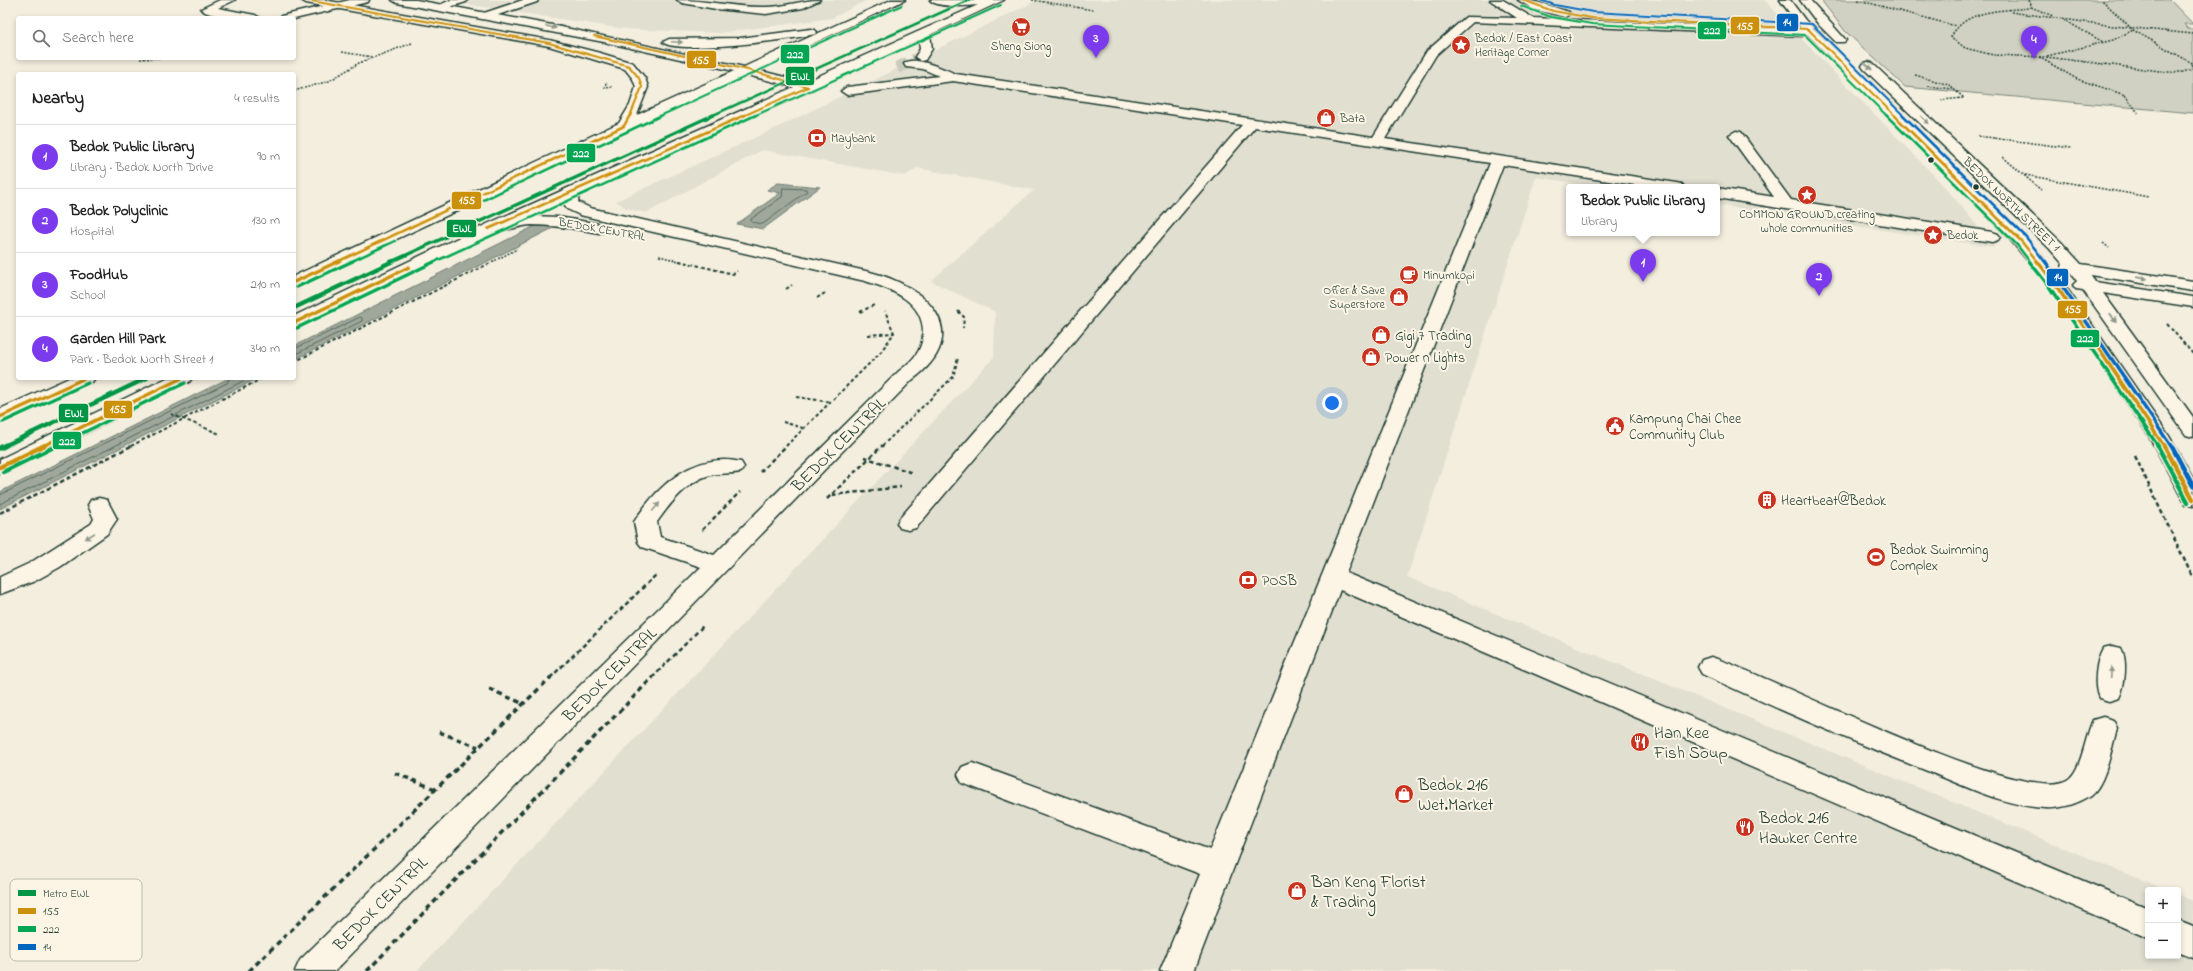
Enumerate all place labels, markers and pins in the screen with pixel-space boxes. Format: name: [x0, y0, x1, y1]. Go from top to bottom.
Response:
supermarket icon: Sheng Siong: [1010, 16, 1032, 38]
pin: 3: [1083, 25, 1109, 58]
pin: 4: [2021, 26, 2047, 59]
place label: Bedok / East Coast Heritage Corner: [1474, 30, 1572, 63]
place icon: Bedok / East Coast Heritage Corner: [1450, 34, 1472, 56]
place label: Sheng Siong: [991, 38, 1051, 57]
shop icon: Bata: [1315, 107, 1337, 129]
place label: Bata: [1339, 110, 1365, 128]
bank icon: Maybank: [806, 127, 828, 149]
place label: Maybank: [831, 130, 876, 149]
unlabelled marker: [1926, 155, 1936, 165]
unlabelled marker: [1971, 182, 1981, 192]
place icon: COMMON GROUND creating whole communities: [1796, 184, 1818, 206]
place label: COMMON GROUND creating whole communities: [1739, 206, 1875, 238]
place icon: Bedok: [1922, 224, 1944, 246]
place label: Bedok: [1946, 227, 1979, 245]
pin: 1: [1630, 249, 1656, 282]
pin: 2: [1806, 263, 1832, 296]
cafe icon: Minumkopi: [1398, 264, 1420, 286]
place label: Minumkopi: [1423, 267, 1475, 285]
place label: Offer & Save Superstore: [1323, 282, 1386, 314]
shop icon: Offer & Save Superstore: [1388, 286, 1410, 308]
shop icon: Gigi 7 Trading: [1370, 324, 1392, 346]
place label: Gigi 7 Trading: [1395, 326, 1471, 348]
shop icon: Power n Lights: [1360, 346, 1382, 368]
place label: Power n Lights: [1385, 348, 1465, 370]
place label: Kampung Chai Chee Community Club: [1629, 409, 1742, 447]
public building icon: Kampung Chai Chee Community Club: [1604, 415, 1626, 437]
building icon: Heartbeat@Bedok: [1756, 489, 1778, 511]
place label: Heartbeat@Bedok: [1781, 491, 1887, 512]
place label: Bedok Swimming Complex: [1889, 540, 1988, 577]
sports icon: Bedok Swimming Complex: [1865, 546, 1887, 568]
bank icon: POSB: [1237, 569, 1259, 591]
place label: POSB: [1262, 571, 1297, 592]
place label: Han Kee Fish Soup: [1653, 721, 1728, 766]
restaurant icon: Han Kee Fish Soup: [1629, 731, 1651, 753]
place label: Bedok 216 Wet.Market: [1417, 773, 1494, 818]
shop icon: Bedok 216 Wet.Market: [1393, 783, 1415, 805]
place label: Bedok 216 Hawker Centre: [1758, 806, 1858, 851]
restaurant icon: Bedok 216 Hawker Centre: [1734, 816, 1756, 838]
place label: Ban Keng Florist & Trading: [1310, 870, 1426, 917]
shop icon: Ban Keng Florist & Trading: [1286, 880, 1308, 902]

